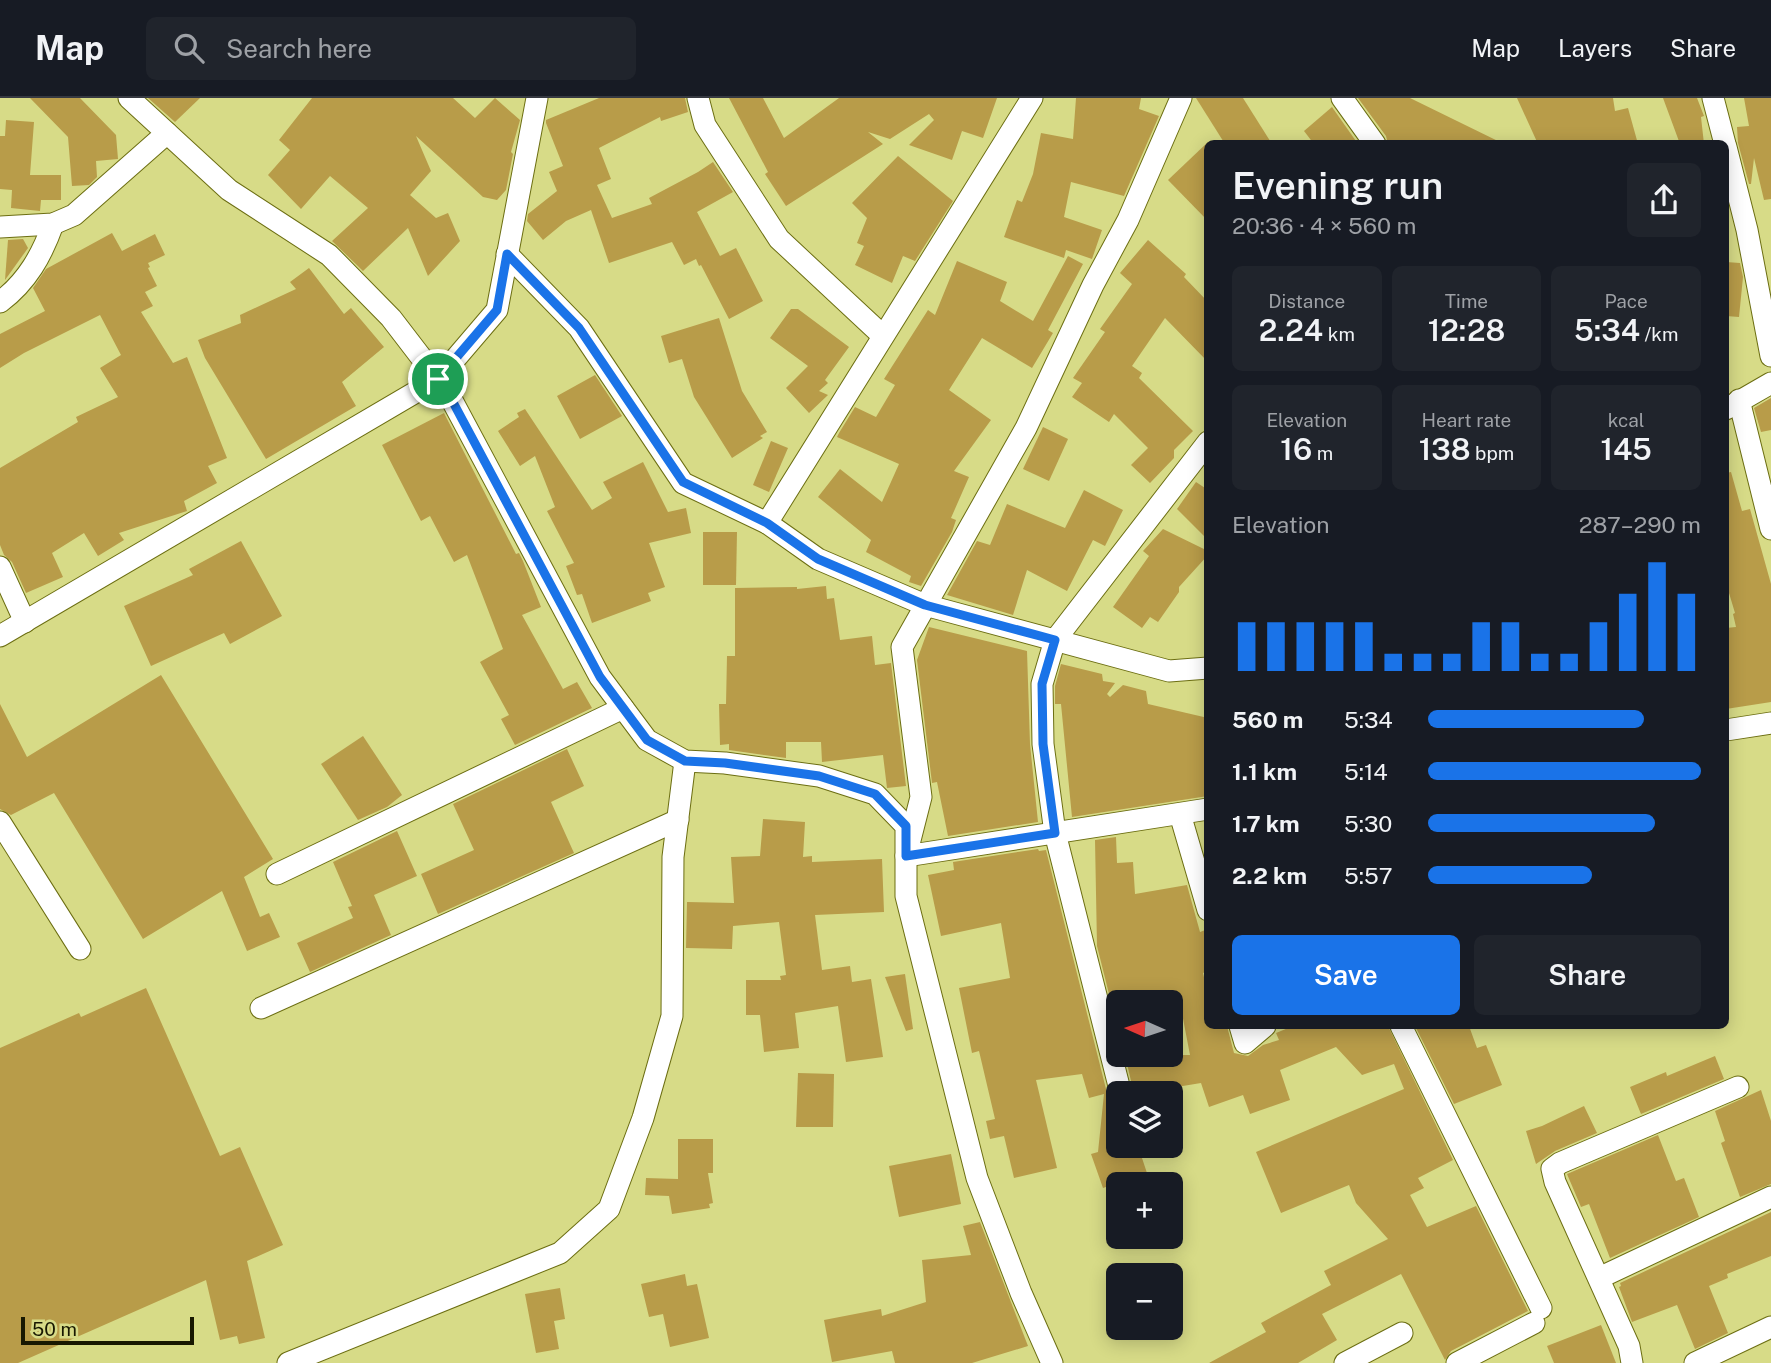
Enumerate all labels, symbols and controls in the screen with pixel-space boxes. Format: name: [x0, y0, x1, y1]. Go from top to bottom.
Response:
search box: [146, 17, 636, 80]
text: Map: [35, 29, 104, 67]
icon: search: [170, 29, 208, 67]
text: Search here: [226, 33, 372, 64]
text: Map: [1471, 34, 1520, 62]
text: Layers: [1558, 34, 1632, 62]
text: Share: [1670, 34, 1736, 62]
text: Evening run: [1232, 163, 1443, 208]
button: share: [1627, 163, 1701, 237]
text: 20:36 · 4 × 560 m: [1232, 212, 1416, 239]
text: Distance: [1268, 290, 1345, 312]
text: Time: [1445, 290, 1488, 312]
text: Pace: [1604, 290, 1648, 312]
text: 2.24: [1259, 312, 1323, 348]
text: 12:28: [1428, 312, 1505, 348]
text: 5:34: [1574, 312, 1640, 348]
text: km: [1323, 323, 1355, 345]
text: /km: [1640, 323, 1678, 345]
pin: [408, 349, 468, 409]
icon: arrive: [419, 360, 457, 398]
text: Elevation: [1267, 409, 1347, 431]
text: Heart rate: [1422, 409, 1511, 431]
text: kcal: [1608, 409, 1645, 431]
text: 16: [1280, 431, 1312, 467]
text: 138: [1419, 431, 1470, 467]
text: 145: [1601, 431, 1652, 467]
text: m: [1312, 442, 1333, 464]
text: bpm: [1470, 442, 1514, 464]
text: Elevation: [1232, 511, 1330, 538]
text: 287–290 m: [1579, 511, 1701, 538]
text: 560 m: [1232, 706, 1303, 733]
text: 5:34: [1344, 706, 1393, 733]
text: 1.1 km: [1232, 758, 1297, 785]
text: 5:14: [1344, 758, 1388, 785]
text: 1.7 km: [1232, 810, 1300, 837]
text: 5:30: [1344, 810, 1392, 837]
text: 2.2 km: [1232, 862, 1307, 889]
text: 5:57: [1344, 862, 1392, 889]
button: Save: [1232, 935, 1460, 1015]
button: Share: [1474, 935, 1701, 1015]
north arrow: [1106, 990, 1183, 1068]
map controls: [1106, 990, 1183, 1340]
button: layers: [1106, 1081, 1183, 1158]
button: +: [1106, 1172, 1183, 1249]
button: −: [1106, 1263, 1183, 1340]
scale bar: [21, 1314, 194, 1346]
text: 50 m: [32, 1318, 77, 1340]

